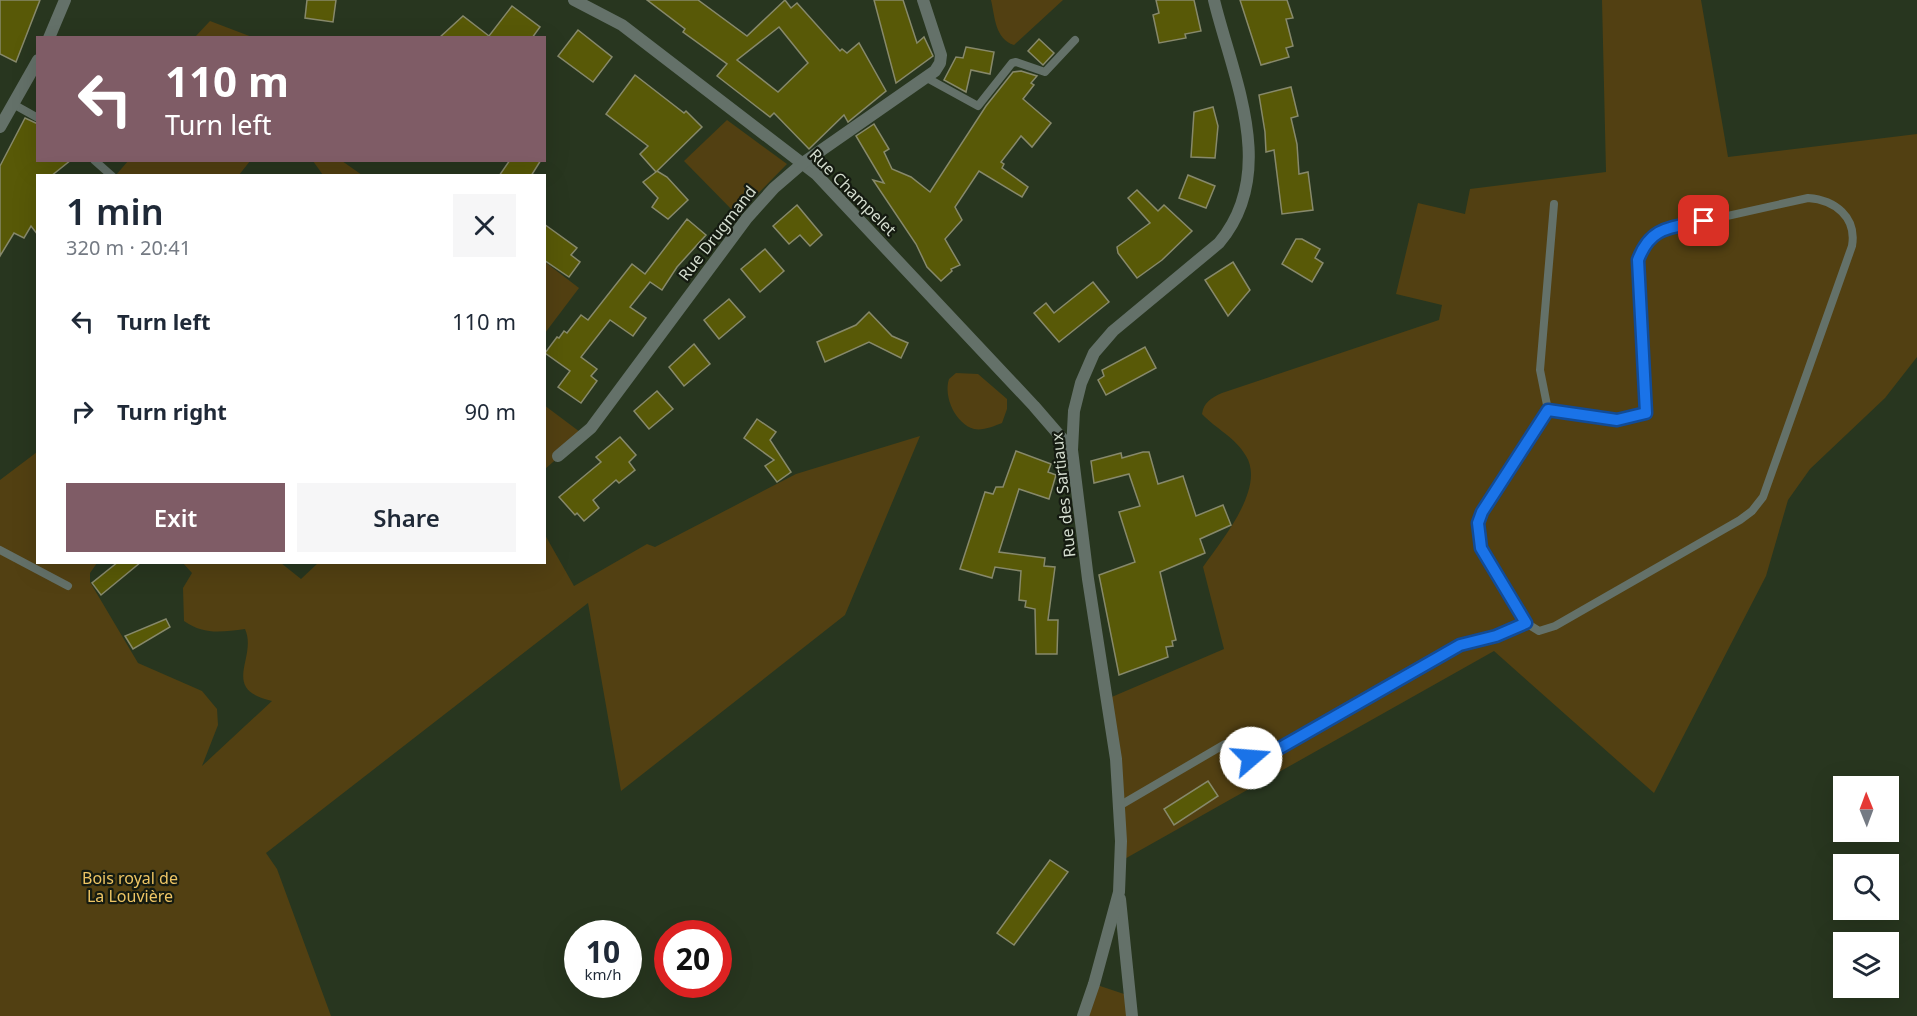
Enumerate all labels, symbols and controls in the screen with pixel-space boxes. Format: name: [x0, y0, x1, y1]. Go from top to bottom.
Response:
text: 110 m: [165, 52, 289, 109]
icon: left: [66, 60, 144, 138]
text: Turn left: [165, 106, 271, 143]
street label: Rue Champelet: [805, 144, 902, 241]
street label: Rue Drugmand: [673, 181, 761, 285]
text: 1 min: [66, 187, 164, 236]
button: close: [453, 194, 516, 257]
pin: [1678, 195, 1729, 246]
icon: arrive: [1687, 204, 1720, 237]
text: 320 m · 20:41: [66, 234, 191, 261]
icon: left: [66, 305, 99, 338]
text: Turn left: [117, 306, 211, 336]
text: 110 m: [452, 306, 516, 336]
icon: right: [66, 395, 99, 428]
text: Turn right: [117, 396, 227, 426]
text: 90 m: [465, 396, 516, 426]
street label: Rue des Sartiaux: [1045, 431, 1080, 558]
button: Exit: [66, 483, 285, 552]
button: Share: [297, 483, 516, 552]
position arrow: [1219, 726, 1283, 790]
north arrow: [1833, 776, 1899, 842]
map controls: [1833, 776, 1899, 998]
button: search: [1833, 854, 1899, 920]
park label: Bois royal de La Louvière: [82, 867, 178, 907]
speed limit sign: 20: [654, 920, 732, 998]
text: 10: [586, 931, 620, 972]
button: layers: [1833, 932, 1899, 998]
text: km/h: [585, 964, 621, 984]

